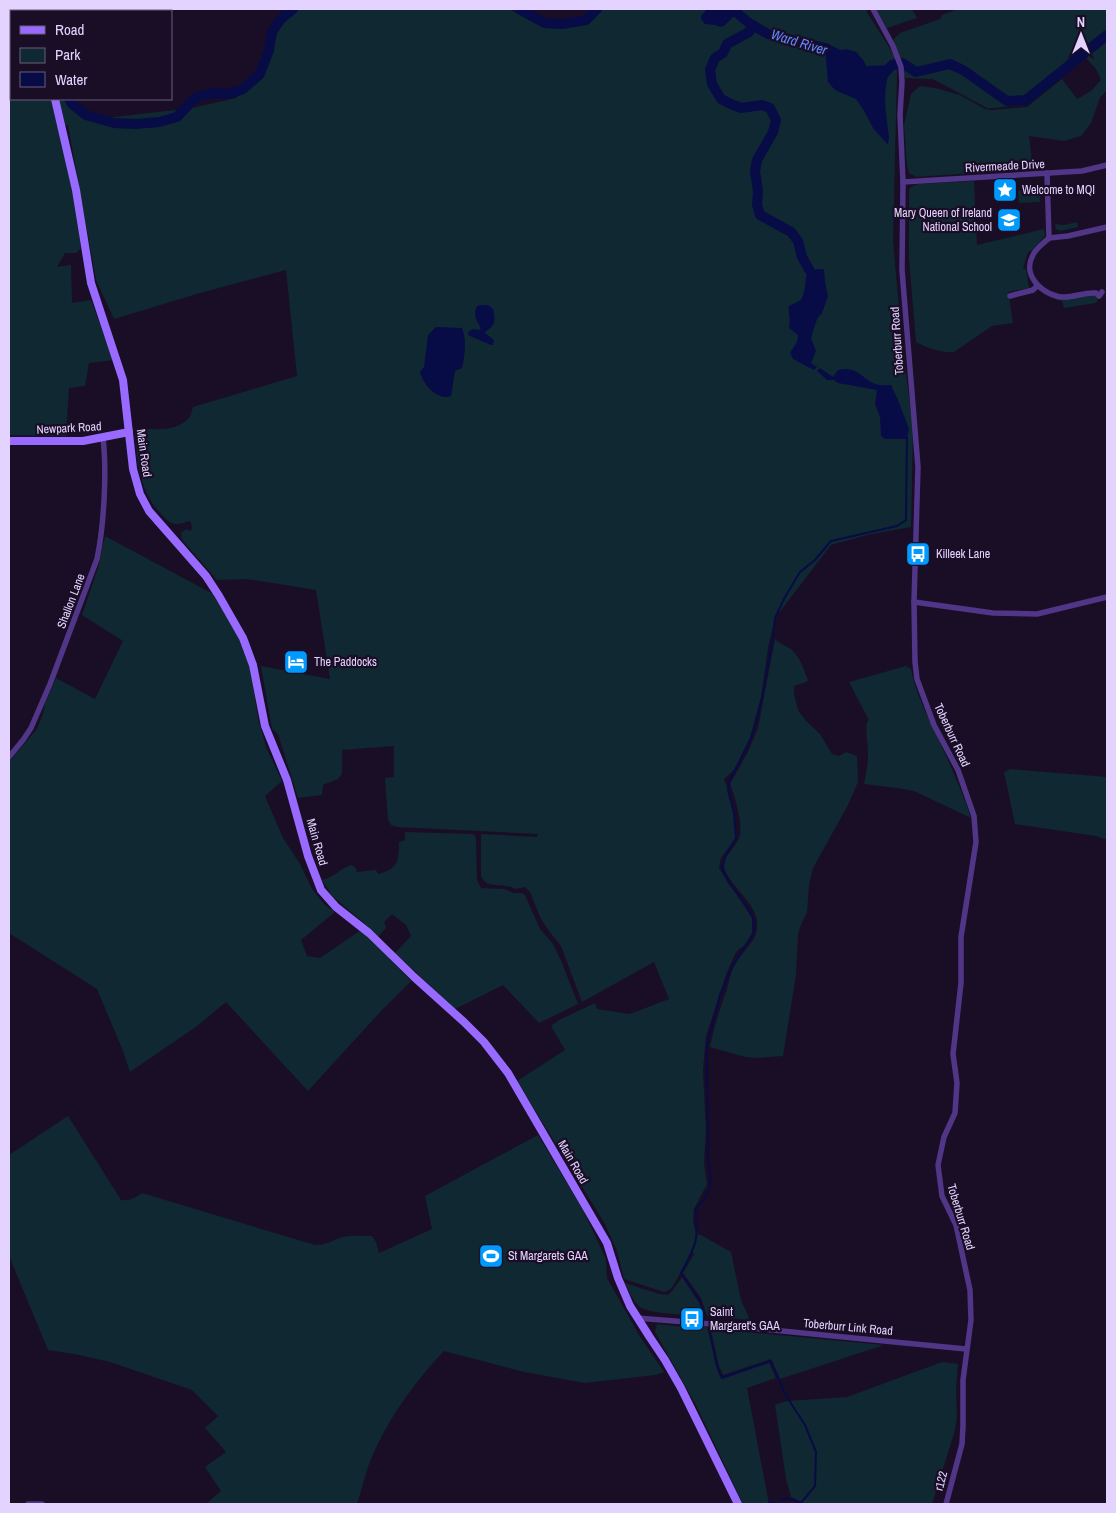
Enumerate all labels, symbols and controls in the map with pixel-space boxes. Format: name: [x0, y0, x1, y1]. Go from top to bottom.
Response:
legend: [10, 10, 172, 100]
north arrow: [1056, 10, 1106, 60]
text: N: [1077, 13, 1085, 31]
text: Road: [55, 19, 84, 40]
water label: Ward River: [769, 25, 830, 59]
text: Park: [55, 44, 81, 65]
text: Water: [55, 69, 87, 90]
street label: Rivermeade Drive: [965, 156, 1045, 176]
place icon: Welcome to MQI: [992, 177, 1018, 203]
place label: Welcome to MQI: [1022, 182, 1095, 198]
place label: Mary Queen of Ireland National School: [894, 205, 992, 235]
school or university icon: Mary Queen of Ireland National School: [996, 207, 1022, 233]
street label: Toberburr Road: [887, 306, 907, 376]
street label: Newpark Road: [36, 418, 102, 438]
street label: Main Road: [133, 428, 155, 478]
bus stop icon: Killeek Lane: [905, 541, 931, 567]
place label: Killeek Lane: [936, 546, 990, 562]
street label: Shallon Lane: [53, 571, 89, 631]
hotel icon: The Paddocks: [283, 649, 309, 675]
place label: The Paddocks: [314, 654, 377, 670]
street label: Toberburr Road: [930, 701, 974, 769]
street label: Main Road: [303, 817, 331, 867]
street label: Main Road: [554, 1137, 592, 1187]
street label: Toberburr Road: [943, 1182, 979, 1252]
sports icon: St Margarets GAA: [478, 1243, 504, 1269]
place label: St Margarets GAA: [508, 1248, 588, 1264]
place label: Saint Margaret's GAA: [710, 1304, 780, 1334]
bus stop icon: Saint Margaret's GAA: [679, 1306, 705, 1332]
street label: Toberburr Link Road: [803, 1315, 893, 1339]
street label: r122: [931, 1469, 951, 1493]

